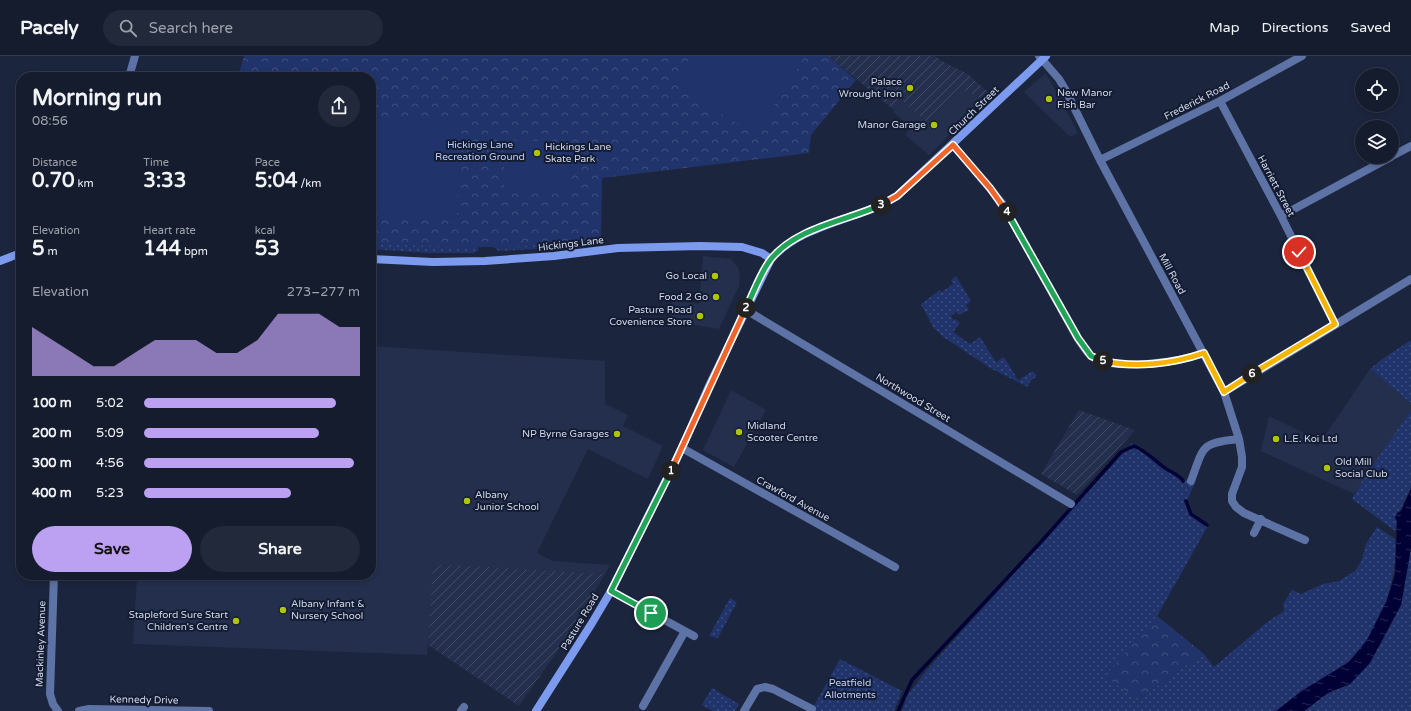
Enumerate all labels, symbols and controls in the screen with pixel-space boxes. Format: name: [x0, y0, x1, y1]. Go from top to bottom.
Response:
search box: [103, 10, 383, 46]
text: Pacely: [20, 17, 79, 39]
icon: search: [117, 17, 139, 39]
text: Search here: [149, 19, 233, 37]
text: Map: [1209, 19, 1240, 36]
text: Directions: [1262, 19, 1329, 36]
text: Saved: [1351, 19, 1391, 36]
map controls: [1355, 68, 1399, 164]
button: locate: [1355, 68, 1399, 112]
place label: Palace Wrought Iron: [839, 76, 902, 100]
street label: Frederick Road: [1162, 79, 1232, 123]
marker: Palace Wrought Iron: [905, 83, 915, 93]
street label: Church Street: [946, 84, 1002, 138]
text: Morning run: [32, 85, 162, 111]
button: share: [318, 85, 360, 127]
place label: New Manor Fish Bar: [1057, 87, 1112, 111]
marker: New Manor Fish Bar: [1044, 94, 1054, 104]
text: 08:56: [32, 113, 68, 129]
place label: Manor Garage: [858, 119, 926, 131]
marker: Manor Garage: [929, 120, 939, 130]
button: layers: [1355, 120, 1399, 164]
park label: Hickings Lane Recreation Ground: [435, 139, 525, 163]
place label: Hickings Lane Skate Park: [545, 141, 611, 165]
marker: Hickings Lane Skate Park: [532, 148, 542, 158]
street label: Harriett Street: [1255, 153, 1297, 219]
text: Distance: [32, 156, 77, 169]
text: Time: [143, 156, 169, 169]
text: Pace: [255, 156, 280, 169]
text: 0.70: [32, 169, 75, 193]
text: 3:33: [143, 169, 186, 193]
text: 5:04: [255, 169, 298, 193]
text: km: [75, 177, 94, 190]
text: /km: [298, 177, 321, 190]
pin: 3: [871, 195, 891, 215]
text: 3: [878, 198, 884, 211]
pin: 4: [997, 202, 1017, 222]
text: 4: [1004, 205, 1010, 218]
text: Elevation: [32, 224, 80, 237]
text: Heart rate: [143, 224, 196, 237]
text: kcal: [255, 224, 275, 237]
street label: Hickings Lane: [537, 234, 605, 254]
pin: [1282, 235, 1316, 269]
text: 5: [32, 237, 45, 261]
text: 144: [143, 237, 181, 261]
text: 53: [255, 237, 280, 261]
icon: check: [1288, 241, 1310, 263]
text: m: [45, 245, 58, 258]
text: bpm: [181, 245, 208, 258]
street label: Mill Road: [1156, 251, 1188, 297]
place label: Go Local: [665, 270, 707, 282]
marker: Go Local: [710, 271, 720, 281]
text: Elevation: [32, 284, 89, 300]
text: 273–277 m: [287, 284, 360, 300]
place label: Food 2 Go: [659, 291, 708, 303]
marker: Food 2 Go: [711, 292, 721, 302]
pin: 2: [736, 298, 756, 318]
text: 2: [743, 301, 749, 314]
place label: Pasture Road Covenience Store: [609, 304, 692, 328]
marker: Pasture Road Covenience Store: [695, 311, 705, 321]
pin: 5: [1093, 351, 1113, 371]
text: 5: [1100, 354, 1106, 367]
pin: 6: [1242, 364, 1262, 384]
text: 6: [1249, 367, 1255, 380]
street label: Northwood Street: [873, 371, 953, 425]
text: 100 m: [32, 395, 72, 411]
text: 5:02: [96, 395, 124, 411]
place label: Midland Scooter Centre: [747, 420, 818, 444]
text: 200 m: [32, 425, 72, 441]
text: 5:09: [96, 425, 124, 441]
marker: Midland Scooter Centre: [734, 427, 744, 437]
place label: NP Byrne Garages: [522, 428, 609, 440]
marker: NP Byrne Garages: [612, 429, 622, 439]
place label: L.E. Koi Ltd: [1284, 433, 1338, 445]
marker: L.E. Koi Ltd: [1271, 434, 1281, 444]
text: 300 m: [32, 455, 72, 471]
text: 4:56: [96, 455, 124, 471]
place label: Old Mill Social Club: [1335, 456, 1388, 480]
pin: 1: [661, 461, 681, 481]
marker: Old Mill Social Club: [1322, 463, 1332, 473]
text: 1: [668, 464, 674, 477]
street label: Crawford Avenue: [754, 474, 832, 524]
text: 400 m: [32, 485, 72, 501]
text: 5:23: [96, 485, 124, 501]
place label: Albany Junior School: [475, 489, 539, 513]
marker: Albany Junior School: [462, 496, 472, 506]
button: Save: [32, 526, 192, 572]
button: Share: [200, 526, 360, 572]
street label: Pasture Road: [558, 592, 602, 652]
pin: [634, 596, 668, 630]
place label: Albany Infant & Nursery School: [291, 598, 365, 622]
street label: Mackinley Avenue: [33, 600, 49, 687]
icon: arrive: [640, 602, 662, 624]
marker: Albany Infant & Nursery School: [278, 605, 288, 615]
place label: Stapleford Sure Start Children's Centre: [129, 609, 228, 633]
marker: Stapleford Sure Start Children's Centre: [231, 616, 241, 626]
park label: Peatfield Allotments: [824, 677, 876, 701]
street label: Kennedy Drive: [109, 693, 179, 707]

